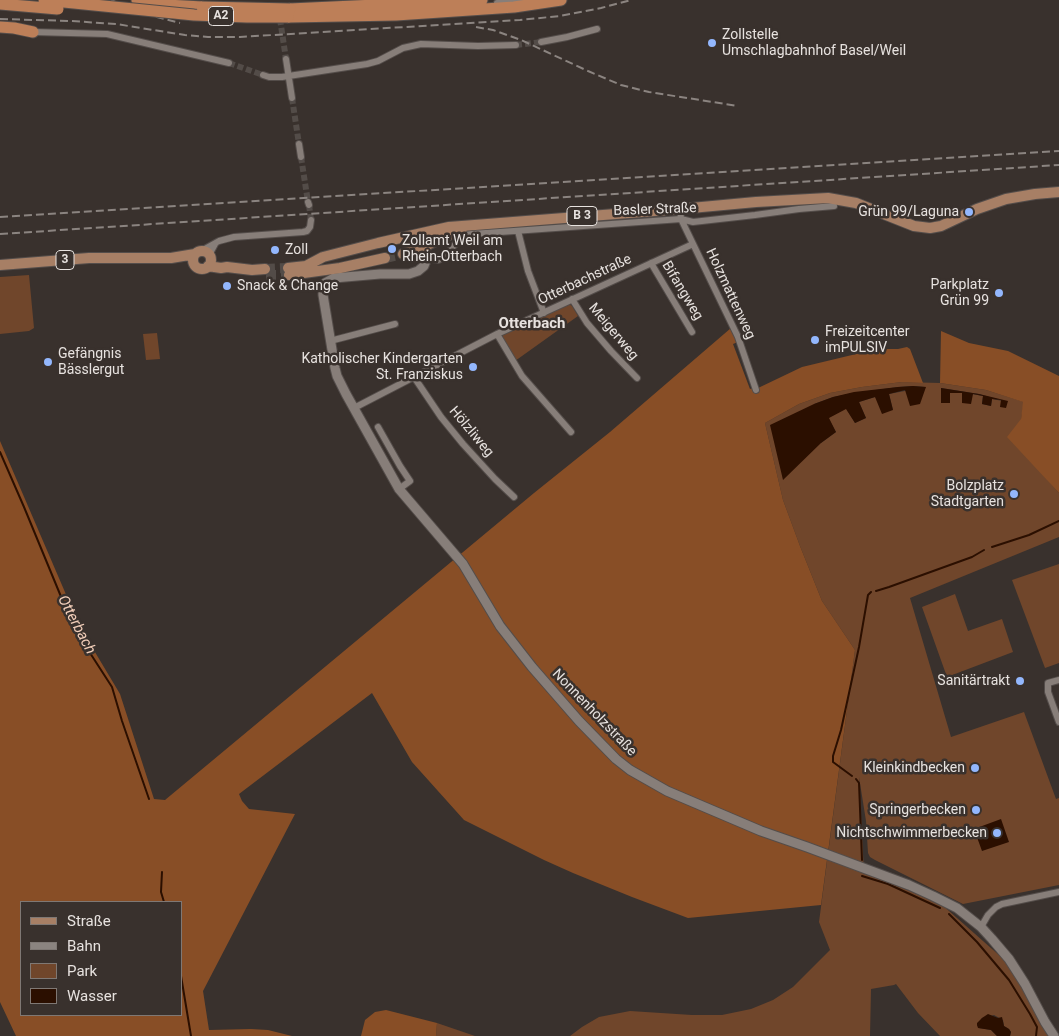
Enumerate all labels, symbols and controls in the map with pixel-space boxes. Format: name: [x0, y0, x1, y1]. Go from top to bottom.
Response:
road number: A2: [208, 7, 234, 26]
place label: Zollstelle Umschlagbahnhof Basel/Weil: [722, 27, 906, 59]
marker: Zollstelle Umschlagbahnhof Basel/Weil: [706, 37, 718, 49]
street label: Basler Straße: [613, 200, 697, 220]
place label: Grün 99/Laguna: [858, 204, 959, 220]
marker: Grün 99/Laguna: [963, 206, 975, 218]
road number: B 3: [567, 207, 597, 226]
place label: Zollamt Weil am Rhein-Otterbach: [402, 233, 503, 266]
place label: Zoll: [285, 242, 308, 258]
marker: Zollamt Weil am Rhein-Otterbach: [386, 243, 398, 255]
marker: Zoll: [269, 244, 281, 256]
street label: Holzmattenweg: [702, 246, 758, 342]
road number: 3: [56, 250, 74, 270]
street label: Otterbachstraße: [536, 251, 634, 309]
street label: Bifangweg: [658, 258, 706, 324]
place label: Parkplatz Grün 99: [930, 277, 989, 310]
place label: Snack & Change: [237, 278, 338, 294]
marker: Snack & Change: [221, 280, 233, 292]
marker: Parkplatz Grün 99: [993, 287, 1005, 299]
street label: Meigerweg: [584, 300, 642, 364]
district label: Otterbach: [499, 315, 565, 333]
place label: Freizeitcenter imPULSIV: [825, 324, 909, 357]
marker: Freizeitcenter imPULSIV: [809, 334, 821, 346]
place label: Gefängnis Bässlergut: [58, 346, 124, 378]
place label: Katholischer Kindergarten St. Franziskus: [301, 351, 463, 384]
marker: Gefängnis Bässlergut: [42, 356, 54, 368]
marker: Katholischer Kindergarten St. Franziskus: [467, 361, 479, 373]
street label: Hölzliweg: [445, 403, 497, 461]
place label: Bolzplatz Stadtgarten: [931, 478, 1004, 511]
marker: Bolzplatz Stadtgarten: [1008, 488, 1020, 500]
water label: Otterbach: [53, 593, 99, 657]
street label: Nonnenholzstraße: [548, 666, 640, 760]
place label: Sanitärtrakt: [937, 673, 1010, 689]
marker: Sanitärtrakt: [1014, 675, 1026, 687]
place label: Kleinkindbecken: [863, 760, 965, 776]
marker: Kleinkindbecken: [969, 762, 981, 774]
place label: Springerbecken: [869, 802, 966, 818]
marker: Springerbecken: [970, 804, 982, 816]
place label: Nichtschwimmerbecken: [836, 825, 987, 841]
marker: Nichtschwimmerbecken: [991, 827, 1003, 839]
legend: [20, 901, 182, 1016]
text: Straße: [67, 912, 111, 930]
text: Bahn: [67, 937, 101, 955]
text: Park: [67, 962, 97, 980]
text: Wasser: [67, 987, 117, 1005]

